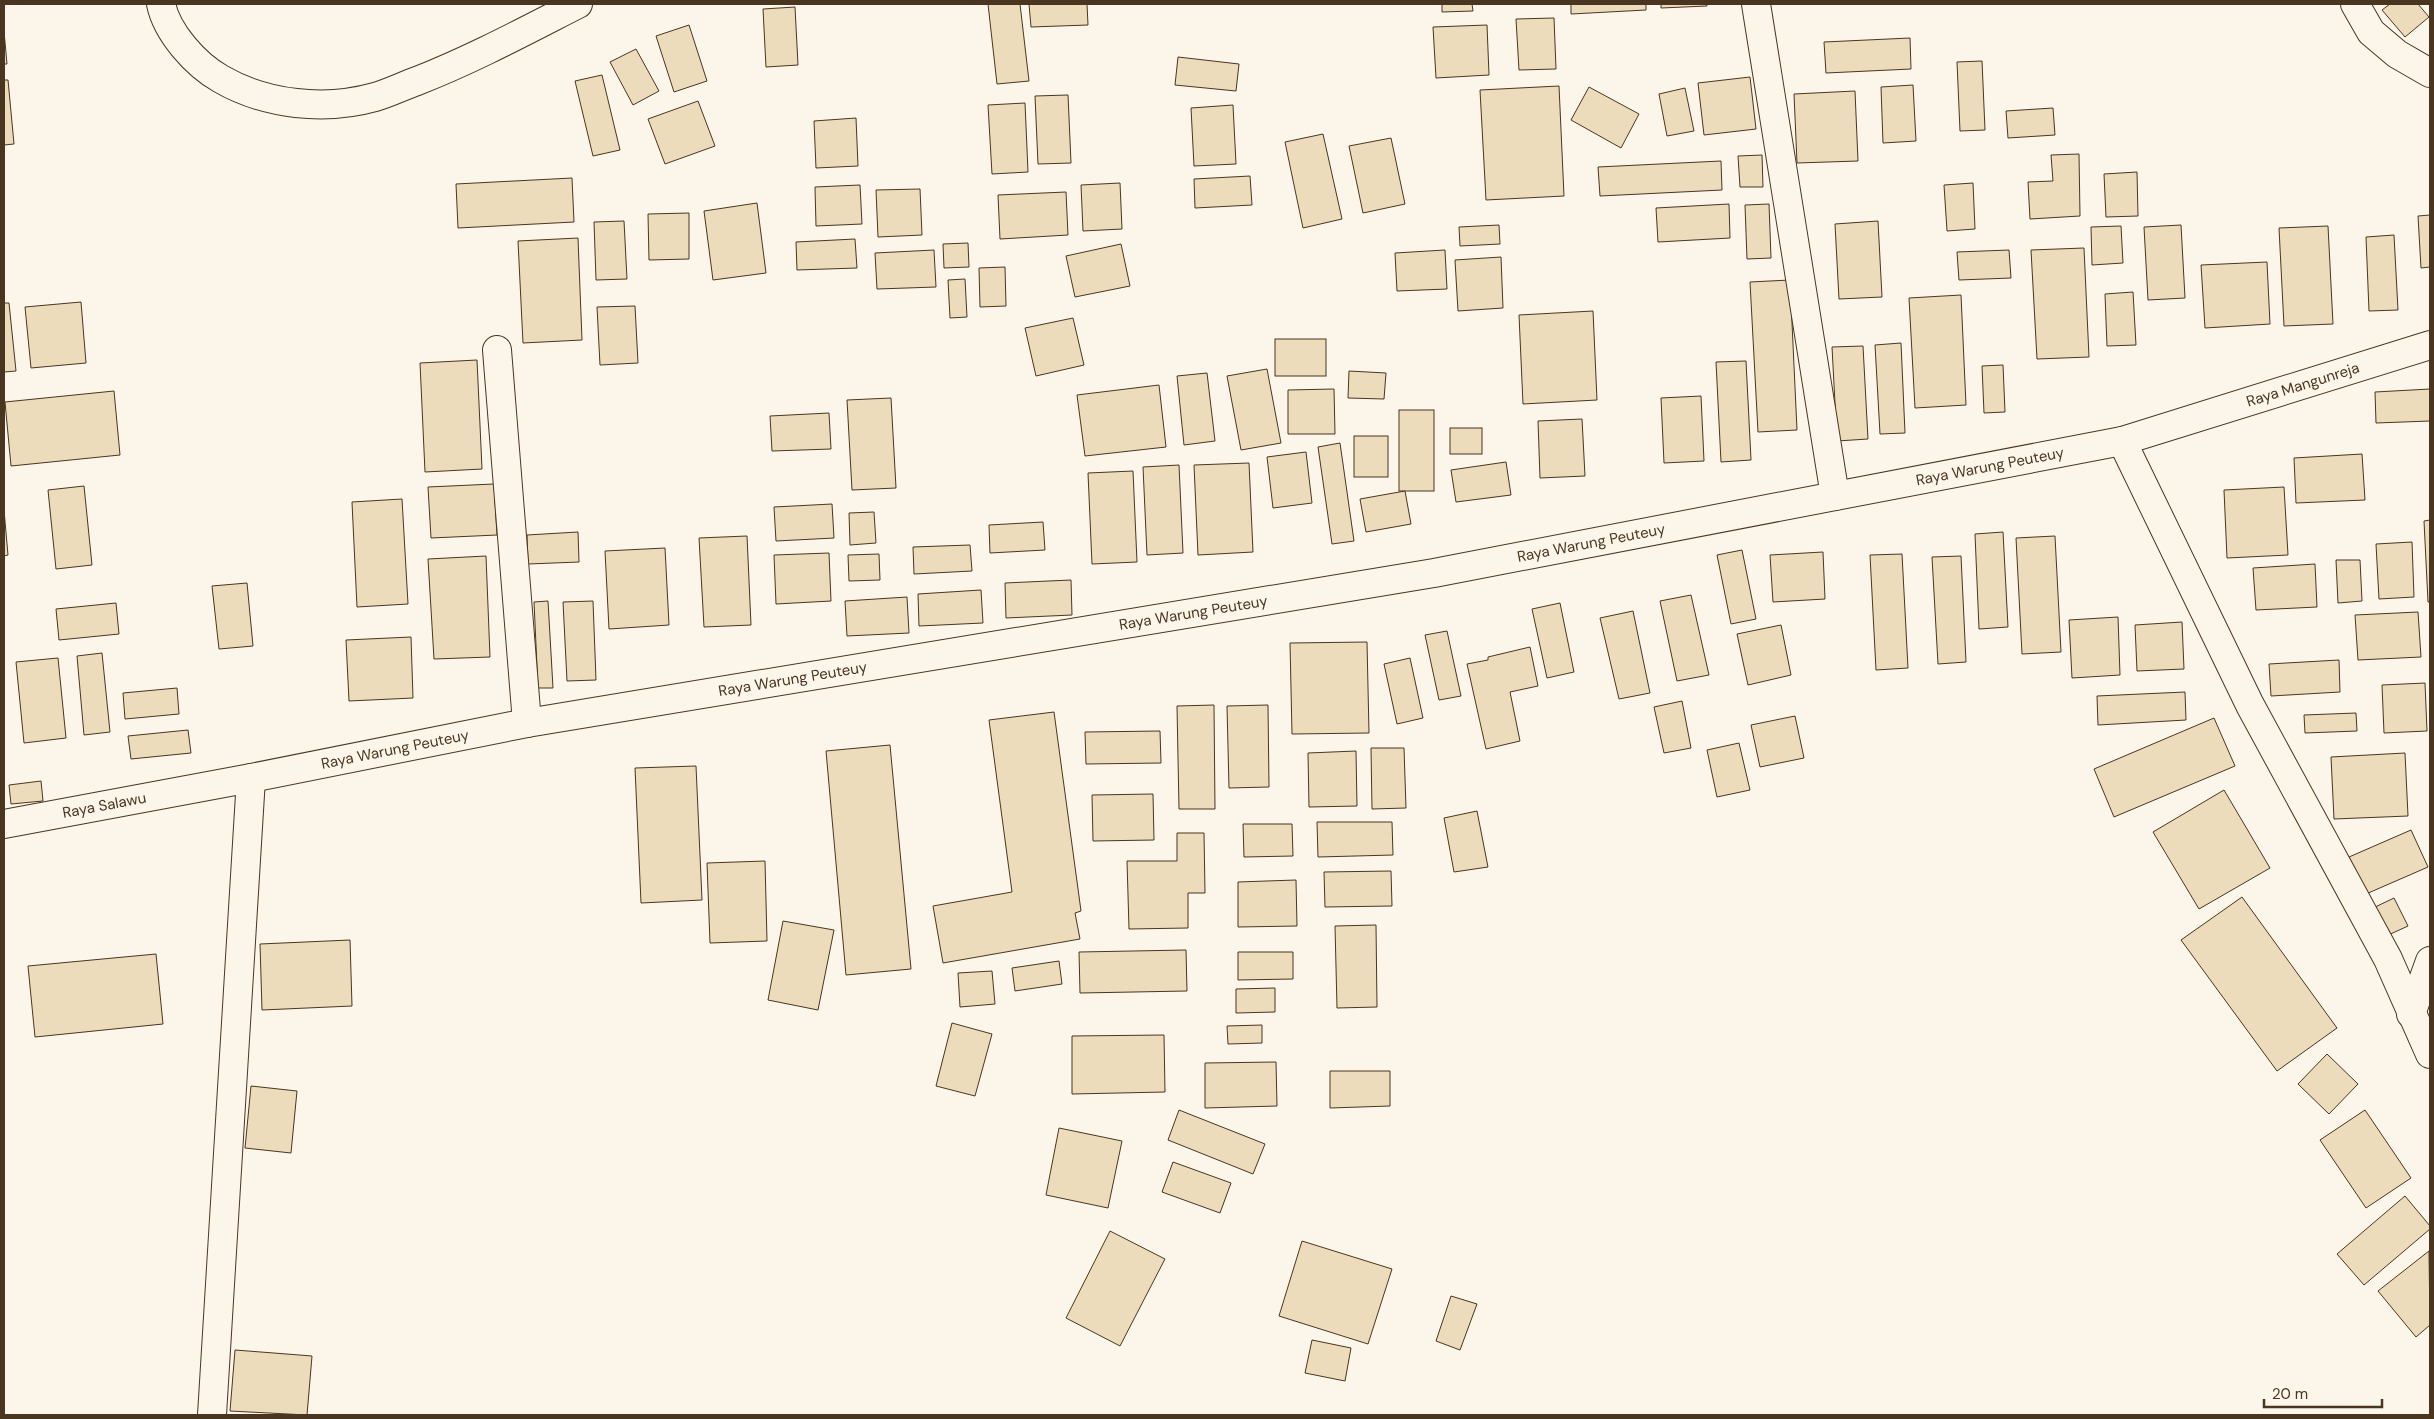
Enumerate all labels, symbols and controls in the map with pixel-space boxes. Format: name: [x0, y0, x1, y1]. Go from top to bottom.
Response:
street label: Raya Mangunreja: [2244, 358, 2362, 412]
street label: Raya Warung Peuteuy: [1914, 442, 2066, 490]
street label: Raya Warung Peuteuy: [1515, 519, 1668, 567]
street label: Raya Warung Peuteuy: [1117, 591, 1270, 635]
street label: Raya Warung Peuteuy: [717, 657, 869, 701]
street label: Raya Warung Peuteuy: [319, 725, 471, 774]
street label: Raya Salawu: [61, 788, 148, 823]
scale bar: [2264, 1376, 2382, 1408]
text: 20 m: [2272, 1384, 2308, 1404]

